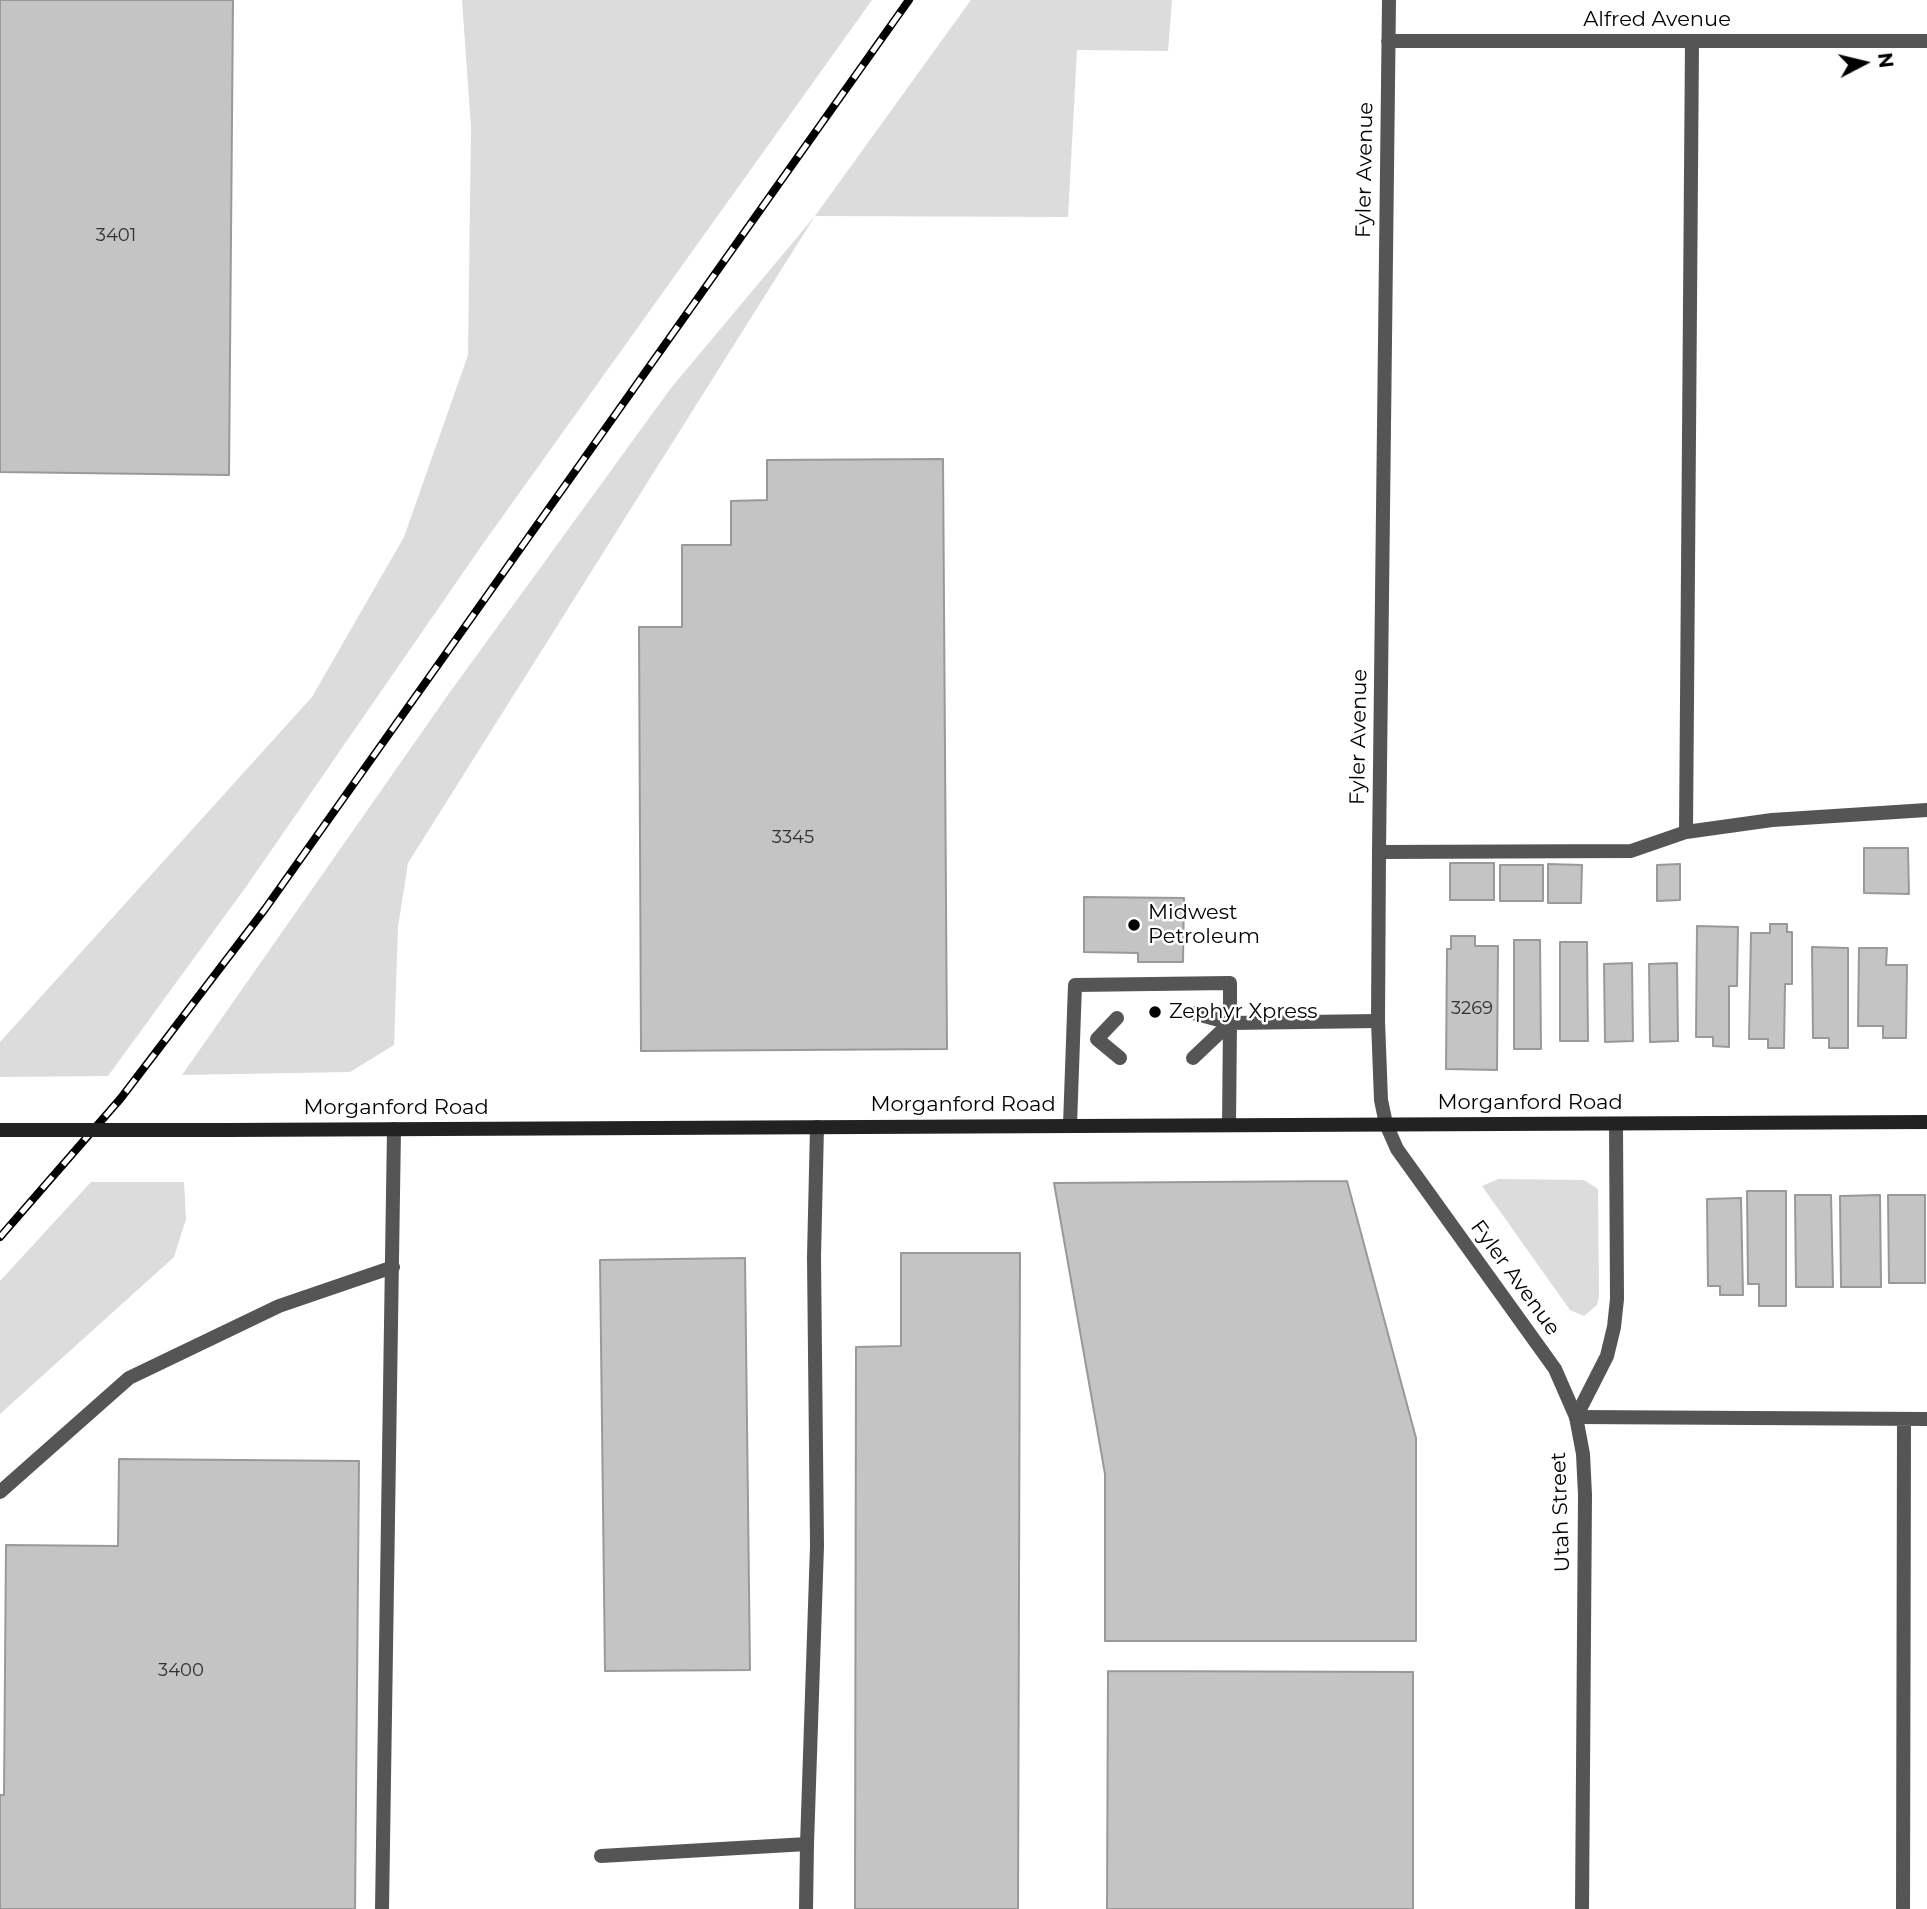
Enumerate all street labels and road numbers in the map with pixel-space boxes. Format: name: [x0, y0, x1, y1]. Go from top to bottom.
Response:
street label: Alfred Avenue: [1583, 7, 1731, 33]
street label: Fyler Avenue: [1351, 102, 1379, 238]
street label: Fyler Avenue: [1345, 669, 1373, 805]
street label: Morganford Road: [1437, 1090, 1623, 1116]
street label: Morganford Road: [870, 1092, 1056, 1118]
street label: Morganford Road: [303, 1095, 489, 1121]
street label: Fyler Avenue: [1465, 1216, 1565, 1340]
street label: Utah Street: [1546, 1451, 1576, 1573]

